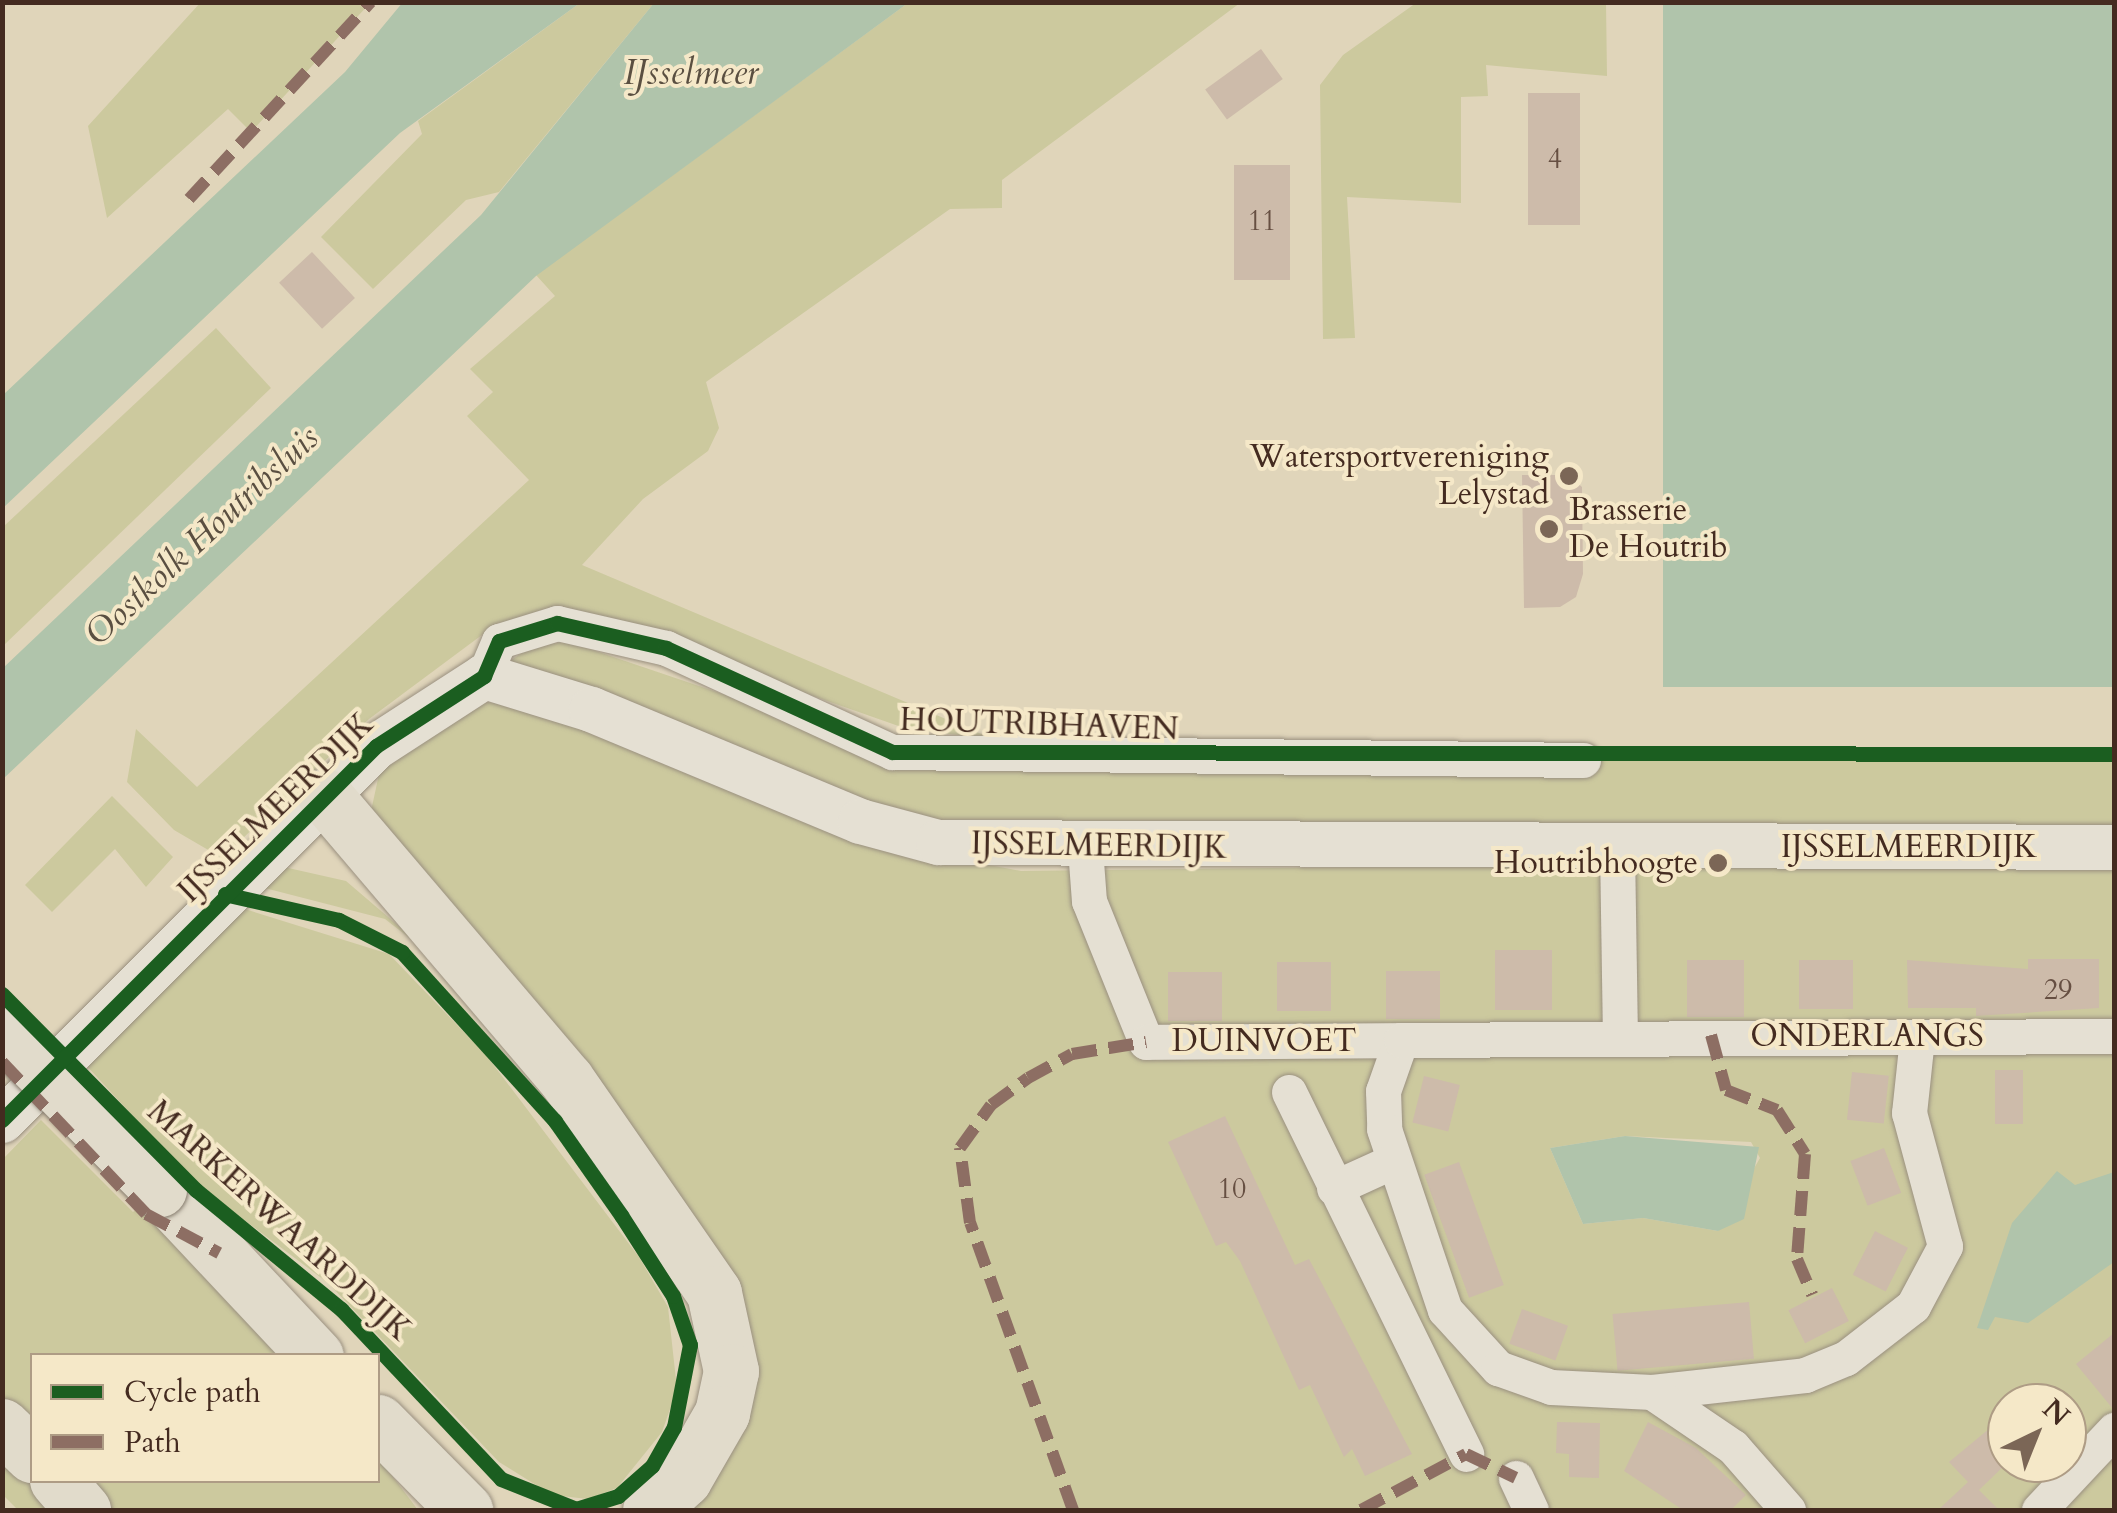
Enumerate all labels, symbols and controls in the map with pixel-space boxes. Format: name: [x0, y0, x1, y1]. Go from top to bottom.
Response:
water label: IJsselmeer: [624, 52, 758, 94]
house number: 4: [1548, 142, 1562, 176]
house number: 11: [1248, 204, 1276, 238]
water label: Oostkolk Houtribsluis: [77, 417, 327, 655]
place label: Watersportvereniging Lelystad: [1250, 439, 1549, 514]
marker: Watersportvereniging Lelystad: [1558, 465, 1580, 487]
place label: Brasserie De Houtrib: [1569, 492, 1728, 567]
marker: Brasserie De Houtrib: [1538, 518, 1560, 540]
street label: HOUTRIBHAVEN: [899, 701, 1179, 749]
street label: IJSSELMEERDIJK: [170, 705, 382, 911]
street label: IJSSELMEERDIJK: [971, 825, 1227, 867]
street label: IJSSELMEERDIJK: [1781, 828, 2037, 866]
place label: Houtribhoogte: [1494, 844, 1698, 882]
marker: Houtribhoogte: [1707, 852, 1729, 874]
house number: 29: [2044, 973, 2072, 1007]
street label: ONDERLANGS: [1750, 1017, 1984, 1055]
street label: DUINVOET: [1172, 1022, 1356, 1060]
street label: MARKERWAARDDIJK: [139, 1093, 419, 1349]
house number: 10: [1218, 1172, 1246, 1206]
legend: [30, 1353, 380, 1483]
text: Cycle path: [124, 1372, 261, 1413]
north arrow: [1987, 1383, 2087, 1483]
text: N: [2034, 1390, 2078, 1435]
text: Path: [124, 1422, 181, 1463]

